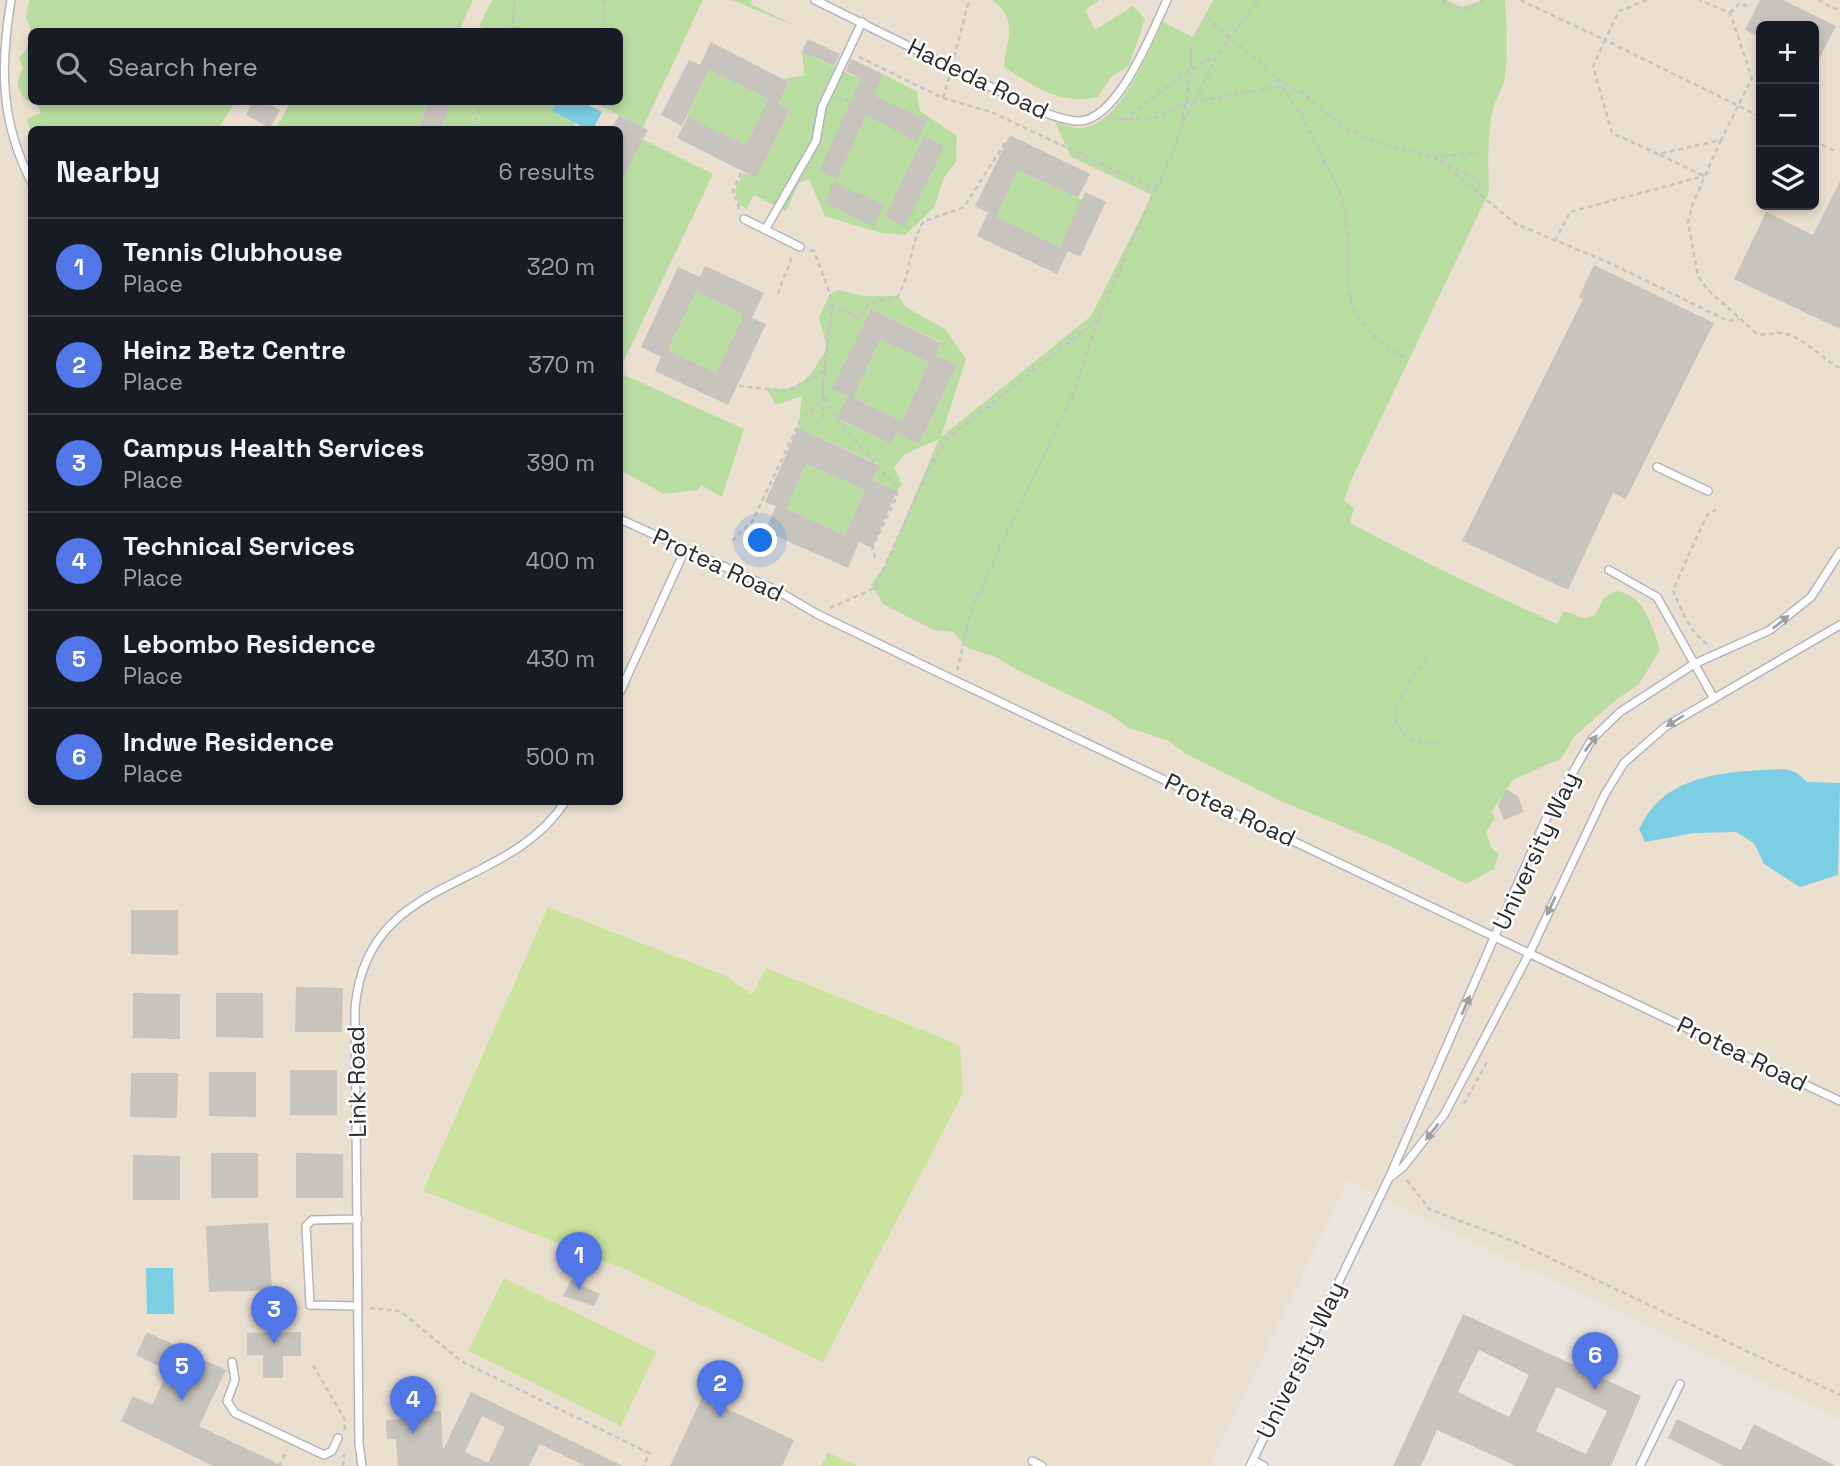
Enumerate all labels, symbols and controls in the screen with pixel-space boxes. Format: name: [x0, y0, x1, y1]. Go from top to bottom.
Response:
map controls: [1756, 21, 1819, 210]
button: +: [1756, 21, 1819, 84]
search box: [28, 28, 623, 105]
street label: Hadeda Road: [903, 31, 1054, 126]
icon: search: [52, 48, 90, 86]
text: Search here: [108, 50, 258, 84]
button: −: [1756, 84, 1819, 147]
button: layers: [1756, 147, 1819, 210]
text: Nearby: [56, 152, 160, 191]
text: 6 results: [499, 157, 595, 187]
text: Tennis Clubhouse: [123, 235, 343, 269]
text: 1: [74, 252, 84, 282]
text: 320 m: [527, 252, 595, 282]
text: Place: [123, 269, 183, 299]
text: Heinz Betz Centre: [123, 333, 346, 367]
text: 2: [72, 350, 86, 380]
text: 370 m: [528, 350, 595, 380]
text: Place: [123, 367, 183, 397]
text: Campus Health Services: [123, 431, 424, 465]
text: 3: [72, 448, 86, 478]
text: 390 m: [527, 448, 595, 478]
text: Place: [123, 465, 183, 495]
street label: Protea Road: [648, 521, 789, 608]
your location: [743, 523, 777, 557]
text: Technical Services: [123, 529, 355, 563]
text: 4: [72, 546, 86, 576]
text: 400 m: [525, 546, 595, 576]
text: Place: [123, 563, 183, 593]
one-way arrow: [1772, 615, 1789, 630]
text: Lebombo Residence: [123, 627, 376, 661]
text: 5: [72, 644, 86, 674]
text: 430 m: [526, 644, 595, 674]
text: Place: [123, 661, 183, 691]
one-way arrow: [1665, 714, 1685, 727]
text: Indwe Residence: [123, 725, 334, 759]
one-way arrow: [1584, 734, 1598, 752]
text: 6: [72, 742, 86, 772]
text: 500 m: [526, 742, 595, 772]
text: Place: [123, 759, 183, 789]
street label: Protea Road: [1160, 766, 1301, 853]
street label: University Way: [1485, 767, 1586, 935]
one-way arrow: [1545, 896, 1557, 916]
one-way arrow: [1460, 995, 1472, 1015]
street label: Protea Road: [1672, 1009, 1812, 1098]
street label: Link Road: [340, 1026, 373, 1138]
one-way arrow: [1424, 1122, 1439, 1140]
pin: 1: [556, 1232, 602, 1290]
street label: University Way: [1249, 1276, 1352, 1444]
pin: 3: [251, 1286, 297, 1344]
pin: 6: [1572, 1332, 1618, 1390]
pin: 5: [159, 1343, 205, 1401]
pin: 2: [697, 1360, 743, 1418]
pin: 4: [390, 1376, 436, 1434]

